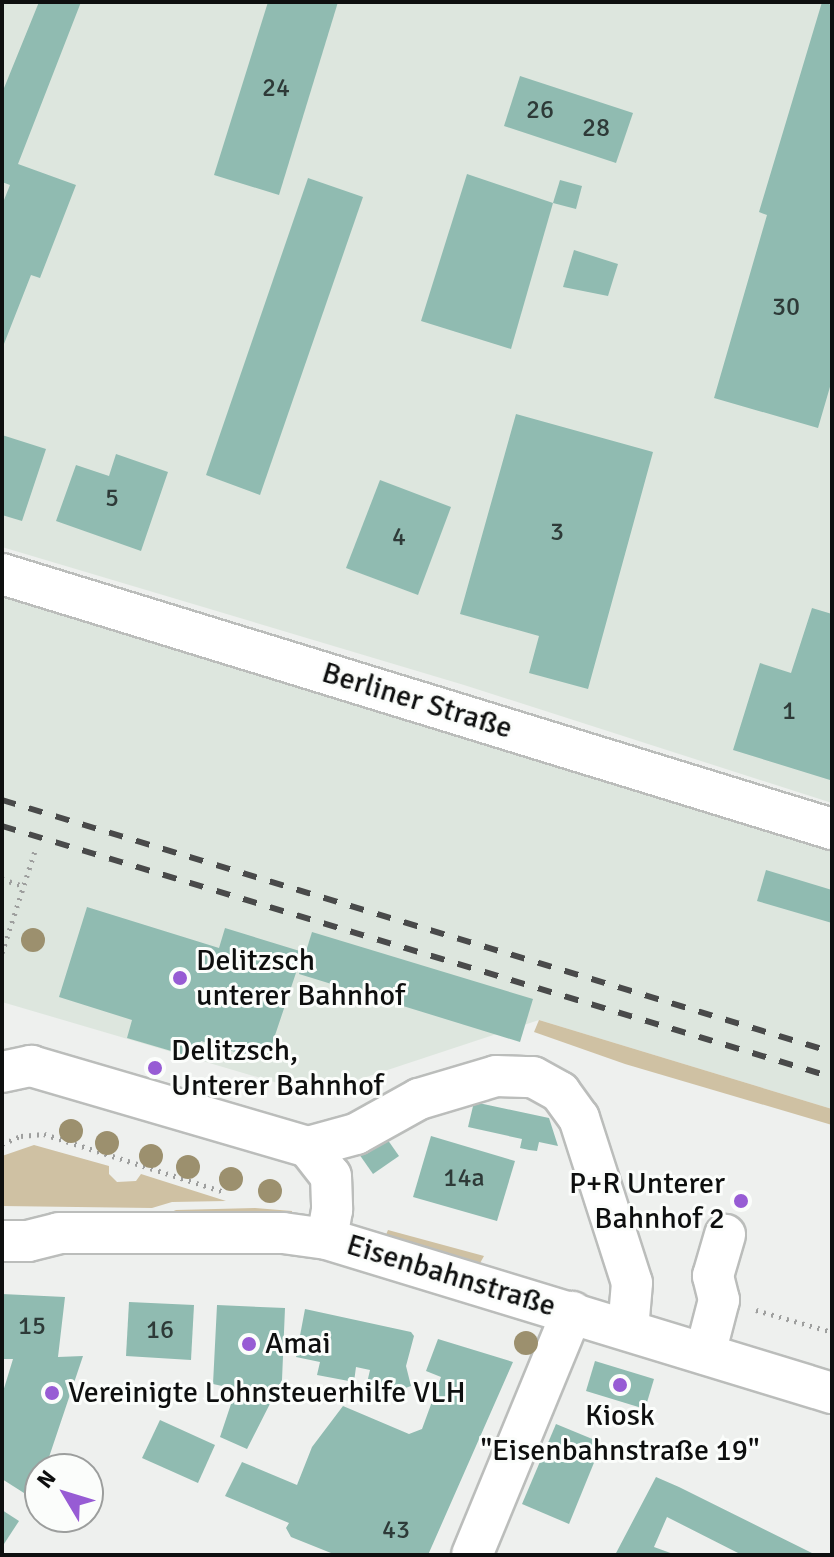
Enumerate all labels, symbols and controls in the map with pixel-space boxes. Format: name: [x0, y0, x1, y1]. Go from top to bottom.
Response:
house number: 24: [262, 73, 290, 105]
house number: 26: [526, 95, 554, 127]
house number: 28: [582, 113, 610, 145]
house number: 30: [772, 292, 800, 324]
house number: 5: [105, 483, 119, 515]
house number: 3: [550, 517, 564, 549]
house number: 4: [392, 522, 406, 554]
street label: Berliner Straße: [318, 655, 516, 747]
house number: 1: [782, 696, 796, 728]
place label: Delitzsch unterer Bahnhof: [196, 943, 405, 1014]
marker: Delitzsch unterer Bahnhof: [171, 969, 189, 987]
place label: Delitzsch, Unterer Bahnhof: [171, 1033, 384, 1104]
marker: Delitzsch, Unterer Bahnhof: [146, 1059, 164, 1077]
house number: 14a: [443, 1163, 485, 1195]
place label: P+R Unterer Bahnhof 2: [569, 1166, 725, 1236]
marker: P+R Unterer Bahnhof 2: [732, 1192, 750, 1210]
street label: Eisenbahnstraße: [342, 1227, 560, 1325]
house number: 15: [18, 1311, 46, 1343]
house number: 16: [146, 1315, 174, 1347]
place label: Amai: [265, 1326, 331, 1362]
marker: Amai: [240, 1335, 258, 1353]
place label: Vereinigte Lohnsteuerhilfe VLH: [68, 1375, 466, 1411]
marker: Kiosk "Eisenbahnstraße 19": [611, 1376, 629, 1394]
marker: Vereinigte Lohnsteuerhilfe VLH: [43, 1384, 61, 1402]
place label: Kiosk "Eisenbahnstraße 19": [481, 1398, 759, 1468]
north arrow: [24, 1453, 104, 1533]
text: N: [31, 1465, 62, 1493]
house number: 43: [382, 1515, 410, 1547]

